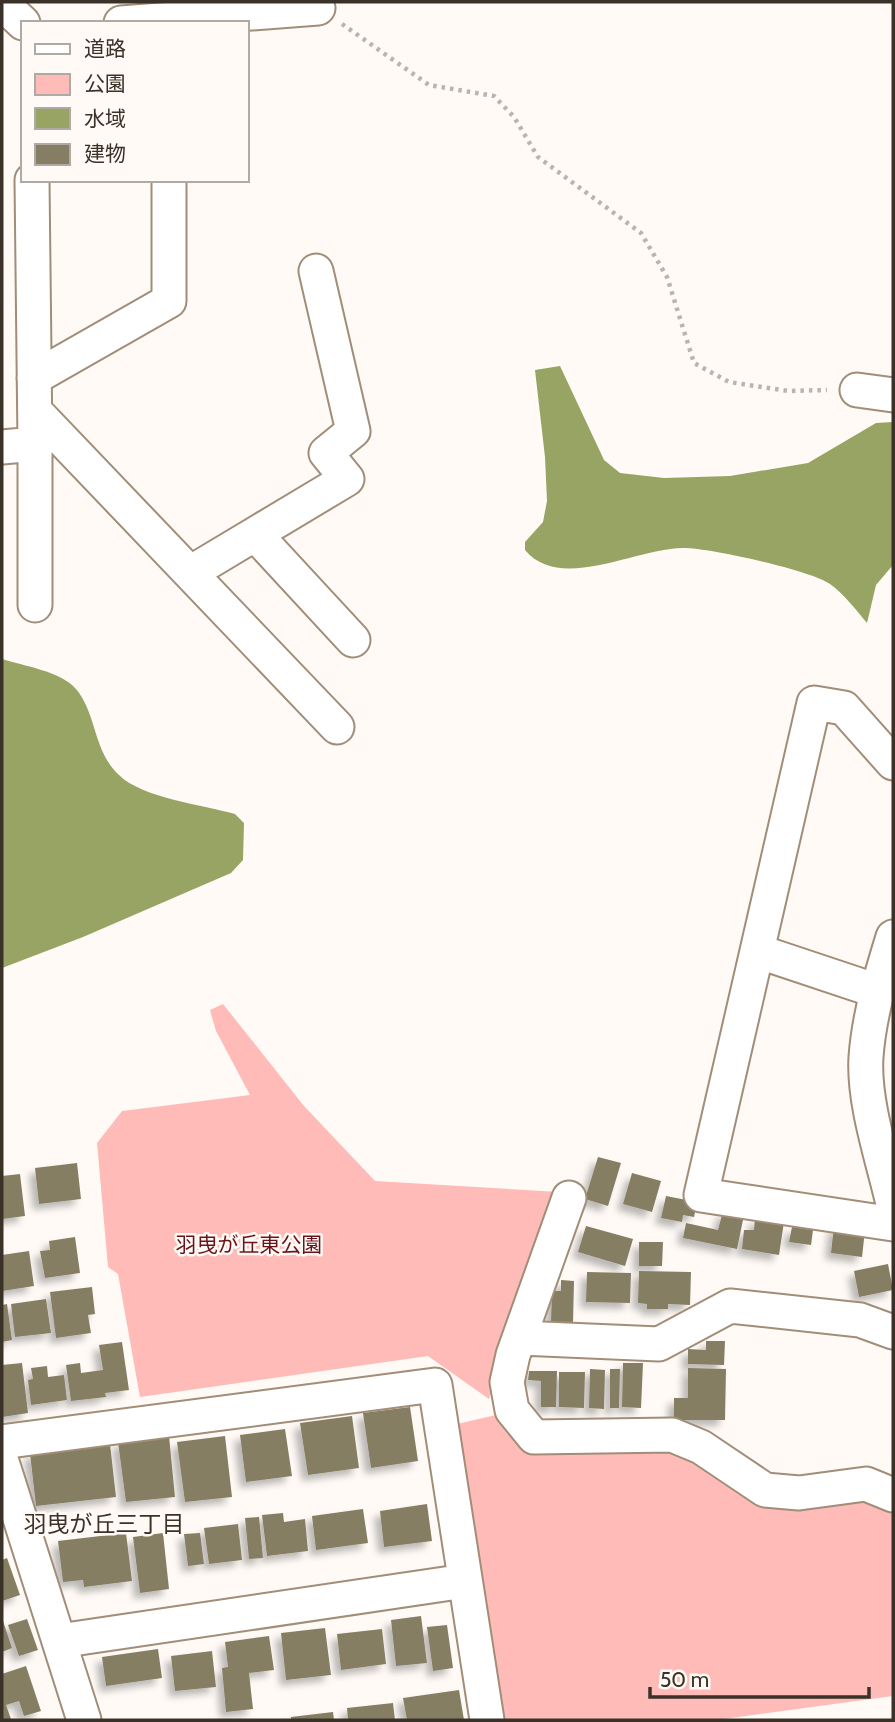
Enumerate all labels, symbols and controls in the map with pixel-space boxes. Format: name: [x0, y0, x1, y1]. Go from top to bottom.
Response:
legend: [21, 21, 248, 182]
text: 道路: [84, 36, 126, 61]
text: 公園: [84, 71, 126, 96]
text: 水域: [84, 106, 126, 131]
text: 建物: [84, 141, 126, 166]
park label: 羽曳が丘東公園: [176, 1232, 323, 1257]
district label: 羽曳が丘三丁目: [24, 1510, 185, 1538]
scale bar: [650, 1656, 869, 1700]
text: 50 m: [660, 1667, 709, 1692]

